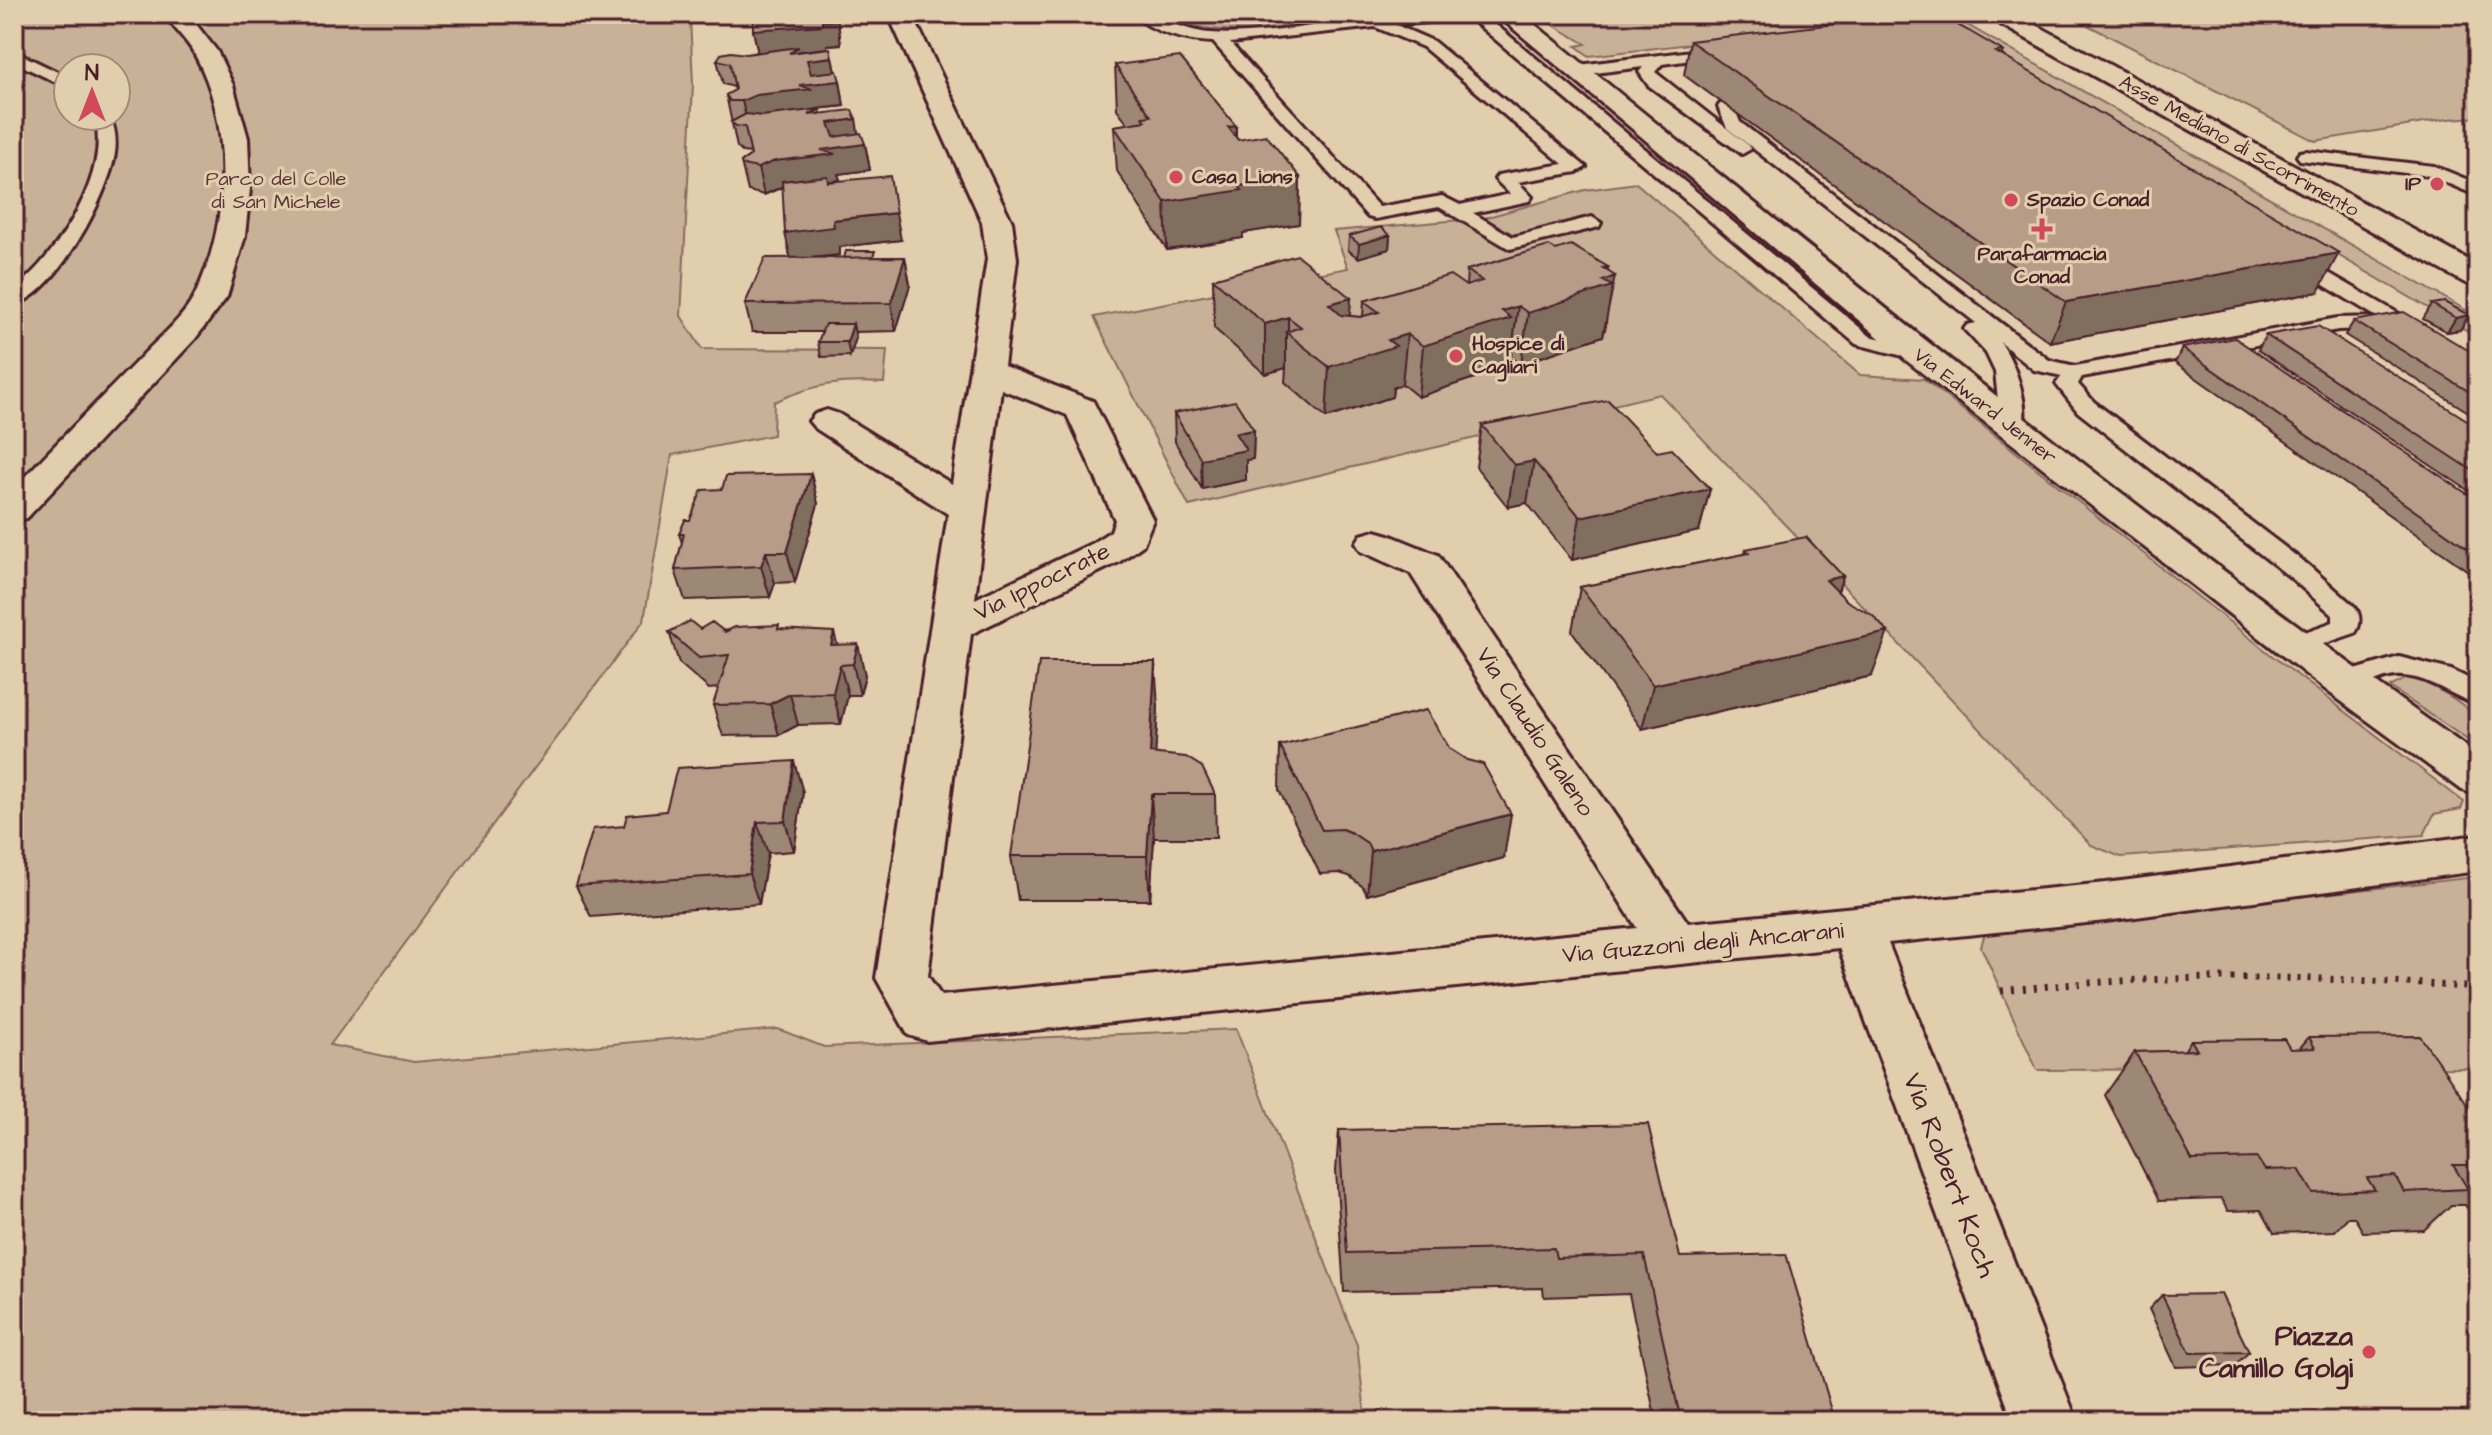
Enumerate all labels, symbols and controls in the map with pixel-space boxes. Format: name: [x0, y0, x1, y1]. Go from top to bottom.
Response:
north arrow: [52, 52, 132, 132]
text: N: [85, 58, 99, 89]
street label: Asse Mediano di Scorrimento: [2114, 68, 2364, 224]
place label: Casa Lions: [1192, 163, 1293, 191]
park label: Parco del Colle di San Michele: [206, 165, 346, 216]
marker: Casa Lions: [1167, 168, 1185, 186]
place label: IP: [2405, 170, 2421, 198]
marker: IP: [2428, 175, 2446, 193]
place label: Spazio Conad: [2026, 186, 2150, 214]
marker: Spazio Conad: [2002, 191, 2020, 209]
marker: Parafarmacia Conad: [2033, 220, 2051, 238]
place label: Parafarmacia Conad: [1978, 240, 2107, 291]
place label: Hospice di Cagliari: [1472, 330, 1565, 382]
street label: Via Edward Jenner: [1908, 341, 2062, 471]
marker: Hospice di Cagliari: [1447, 347, 1465, 365]
street label: Via Ippocrate: [968, 534, 1116, 630]
street label: Via Claudio Galeno: [1467, 641, 1603, 824]
street label: Via Guzzoni degli Ancarani: [1561, 914, 1846, 973]
street label: Via Robert Koch: [1893, 1067, 2007, 1283]
place label: Piazza Camillo Golgi: [2199, 1317, 2354, 1390]
marker: Piazza Camillo Golgi: [2360, 1343, 2378, 1361]

